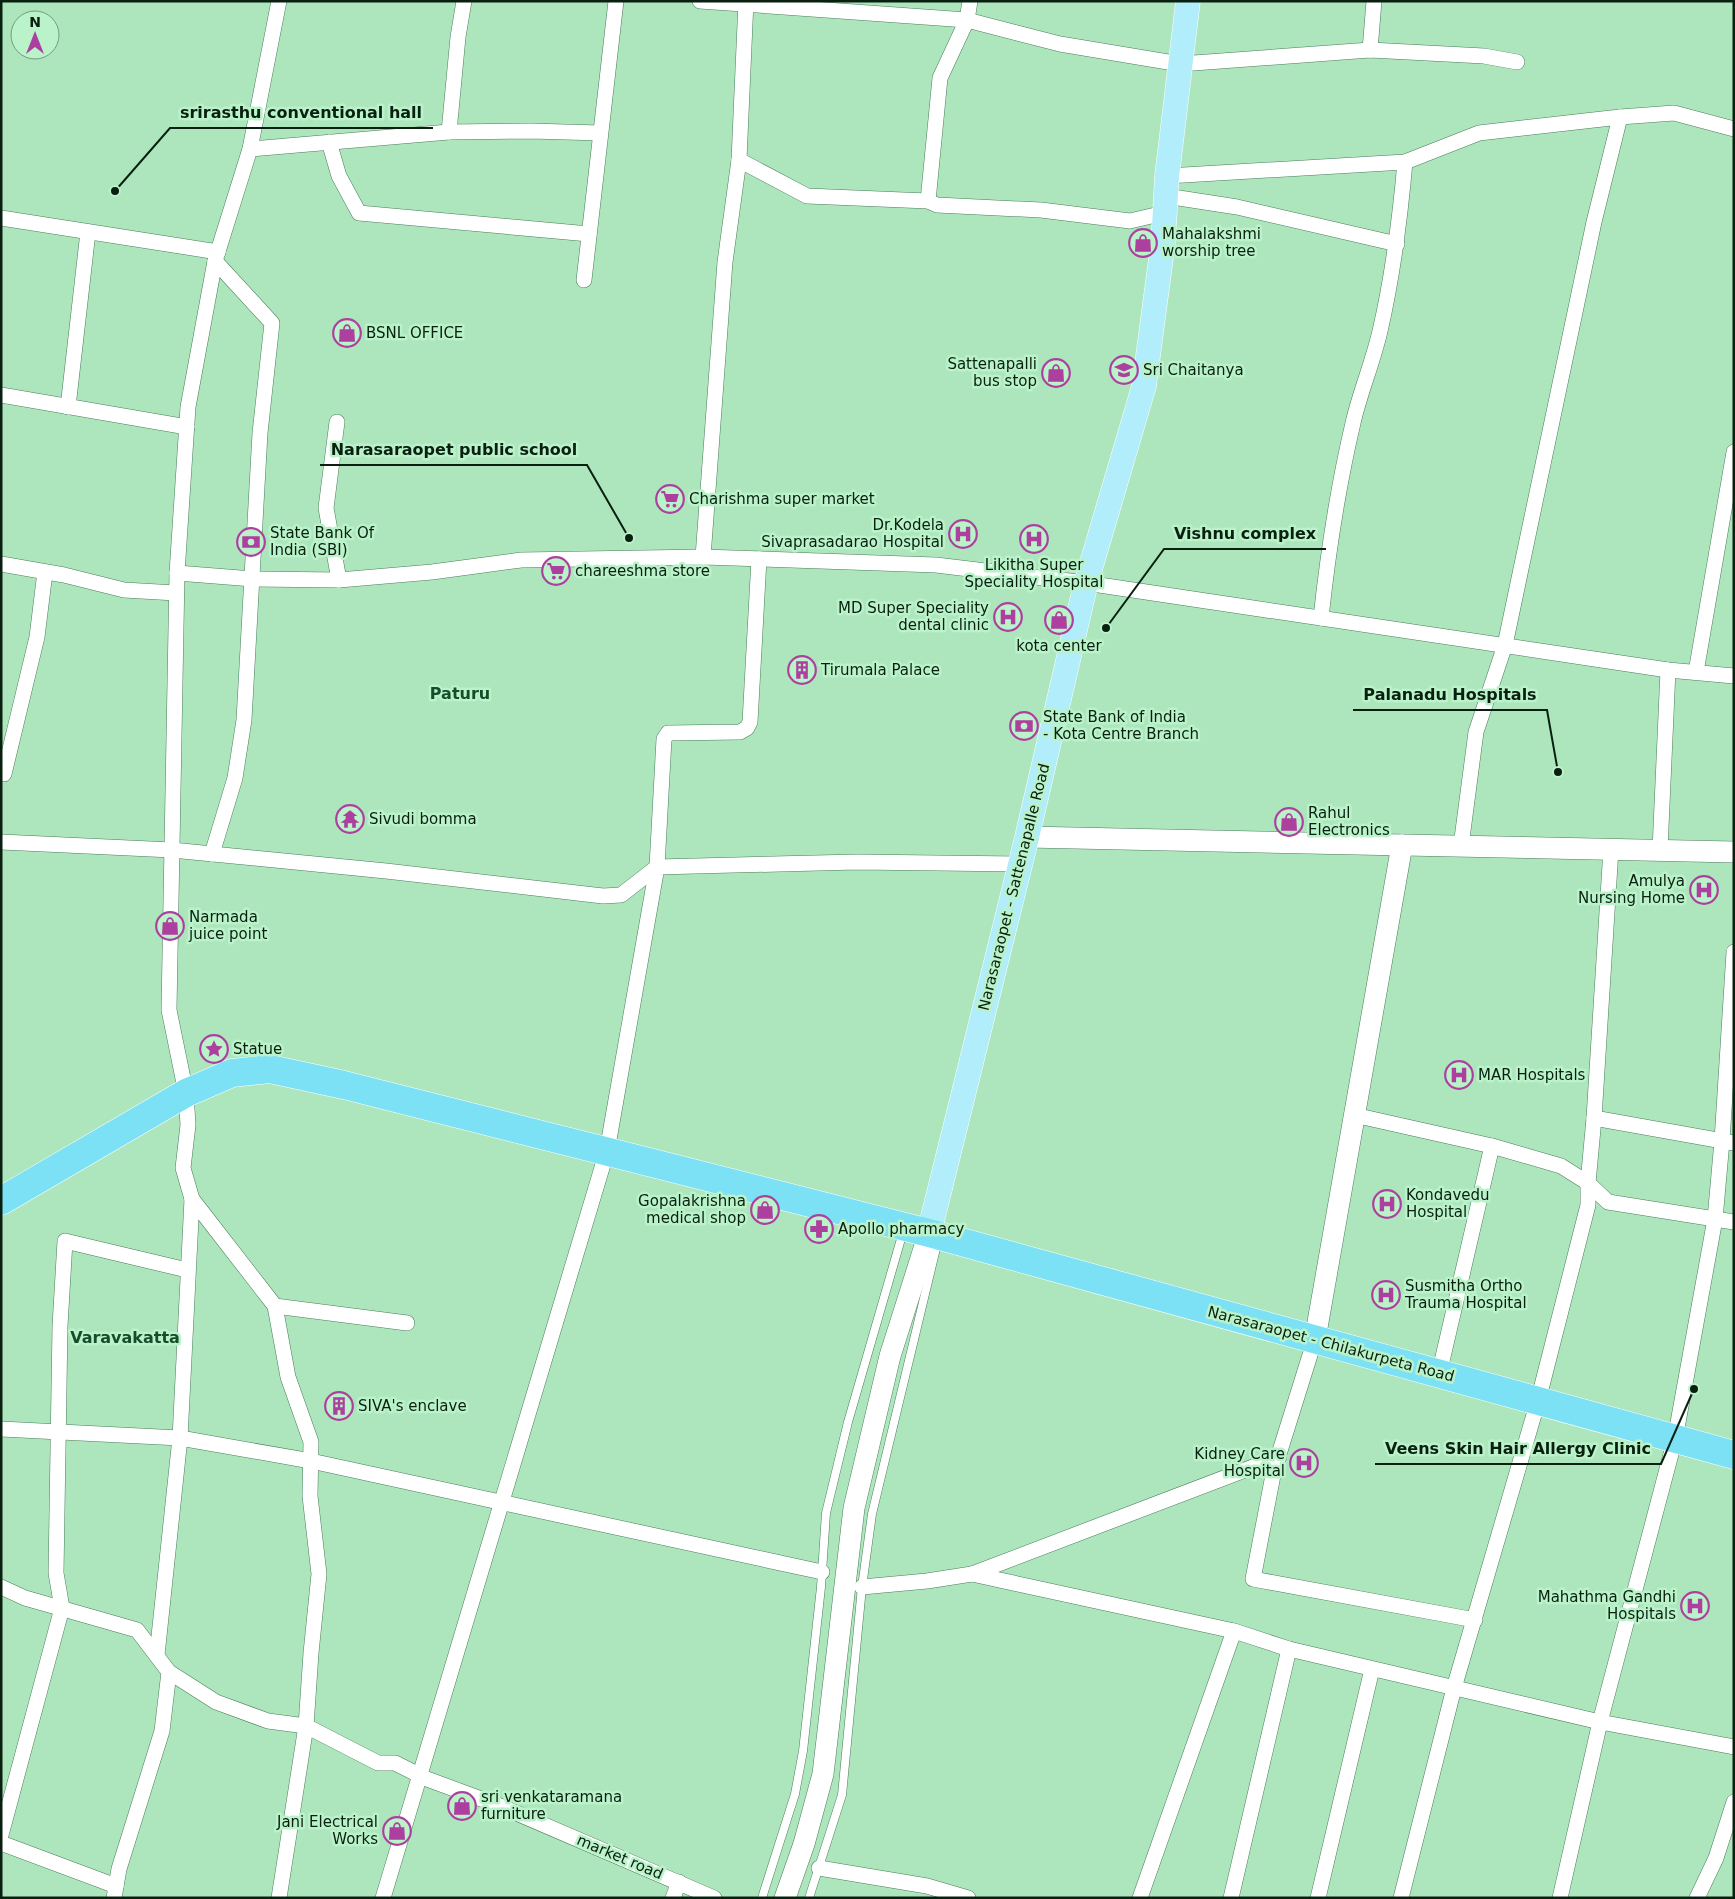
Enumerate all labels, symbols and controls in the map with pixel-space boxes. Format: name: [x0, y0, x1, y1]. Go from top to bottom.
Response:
north arrow: [10, 10, 60, 60]
text: N: [29, 14, 41, 30]
callout: srirasthu conventional hall: [170, 97, 433, 128]
text: srirasthu conventional hall: [180, 103, 422, 122]
place label: Mahalakshmi worship tree: [1162, 225, 1261, 260]
shop icon: Mahalakshmi worship tree: [1128, 228, 1158, 258]
shop icon: BSNL OFFICE: [332, 318, 362, 348]
place label: BSNL OFFICE: [366, 324, 463, 342]
place label: Sattenapalli bus stop: [947, 355, 1037, 390]
school or university icon: Sri Chaitanya: [1109, 355, 1139, 385]
shop icon: Sattenapalli bus stop: [1041, 358, 1071, 388]
place label: Sri Chaitanya: [1143, 361, 1244, 379]
callout: Narasaraopet public school: [320, 434, 587, 465]
text: Narasaraopet public school: [331, 440, 577, 459]
supermarket icon: Charishma super market: [655, 484, 685, 514]
place label: Charishma super market: [689, 490, 875, 508]
place label: Dr.Kodela Sivaprasadarao Hospital: [761, 516, 944, 551]
callout: Vishnu complex: [1164, 518, 1326, 549]
hospital icon: Dr.Kodela Sivaprasadarao Hospital: [948, 519, 978, 549]
place label: State Bank Of India (SBI): [270, 524, 375, 559]
hospital icon: Likitha Super Speciality Hospital: [1019, 524, 1049, 554]
text: Vishnu complex: [1174, 524, 1317, 543]
bank icon: State Bank Of India (SBI): [236, 527, 266, 557]
supermarket icon: chareeshma store: [541, 556, 571, 586]
place label: Likitha Super Speciality Hospital: [965, 556, 1103, 591]
place label: chareeshma store: [575, 562, 710, 580]
place label: MD Super Speciality dental clinic: [838, 599, 989, 634]
hospital icon: MD Super Speciality dental clinic: [993, 602, 1023, 632]
shop icon: kota center: [1044, 605, 1074, 635]
place label: kota center: [1016, 637, 1103, 655]
building icon: Tirumala Palace: [787, 655, 817, 685]
place label: Tirumala Palace: [820, 661, 940, 679]
callout: Palanadu Hospitals: [1353, 679, 1547, 710]
district label: Paturu: [430, 684, 490, 703]
text: Palanadu Hospitals: [1363, 685, 1537, 704]
place label: State Bank of India - Kota Centre Branch: [1043, 708, 1199, 743]
bank icon: State Bank of India - Kota Centre Branch: [1009, 711, 1039, 741]
street label: Narasaraopet - Sattenapalle Road: [975, 762, 1053, 1012]
temple icon: Sivudi bomma: [335, 804, 365, 834]
place label: Rahul Electronics: [1308, 804, 1390, 839]
shop icon: Rahul Electronics: [1274, 807, 1304, 837]
place label: Sivudi bomma: [369, 810, 477, 828]
place label: Amulya Nursing Home: [1578, 872, 1685, 907]
hospital icon: Amulya Nursing Home: [1689, 875, 1719, 905]
place label: Narmada juice point: [188, 908, 267, 943]
shop icon: Narmada juice point: [155, 911, 185, 941]
place icon: Statue: [199, 1034, 229, 1064]
place label: Statue: [233, 1040, 282, 1058]
hospital icon: MAR Hospitals: [1444, 1060, 1474, 1090]
place label: MAR Hospitals: [1478, 1066, 1586, 1084]
place label: Kondavedu Hospital: [1406, 1186, 1490, 1221]
hospital icon: Kondavedu Hospital: [1372, 1189, 1402, 1219]
place label: Gopalakrishna medical shop: [638, 1192, 746, 1227]
shop icon: Gopalakrishna medical shop: [750, 1195, 780, 1225]
pharmacy icon: Apollo pharmacy: [804, 1214, 834, 1244]
place label: Apollo pharmacy: [838, 1220, 964, 1238]
place label: Susmitha Ortho Trauma Hospital: [1404, 1277, 1527, 1312]
hospital icon: Susmitha Ortho Trauma Hospital: [1371, 1280, 1401, 1310]
street label: Narasaraopet - Chilakurpeta Road: [1206, 1302, 1456, 1386]
district label: Varavakatta: [70, 1328, 180, 1347]
building icon: SIVA's enclave: [324, 1391, 354, 1421]
place label: SIVA's enclave: [358, 1397, 467, 1415]
callout: Veens Skin Hair Allergy Clinic: [1375, 1433, 1661, 1464]
text: Veens Skin Hair Allergy Clinic: [1385, 1439, 1651, 1458]
place label: Kidney Care Hospital: [1194, 1445, 1285, 1480]
hospital icon: Kidney Care Hospital: [1289, 1448, 1319, 1478]
place label: Mahathma Gandhi Hospitals: [1538, 1588, 1676, 1623]
hospital icon: Mahathma Gandhi Hospitals: [1680, 1591, 1710, 1621]
place label: sri venkataramana furniture: [481, 1788, 622, 1823]
shop icon: sri venkataramana furniture: [447, 1791, 477, 1821]
place label: Jani Electrical Works: [276, 1813, 378, 1848]
shop icon: Jani Electrical Works: [382, 1816, 412, 1846]
street label: market road: [574, 1831, 666, 1883]

